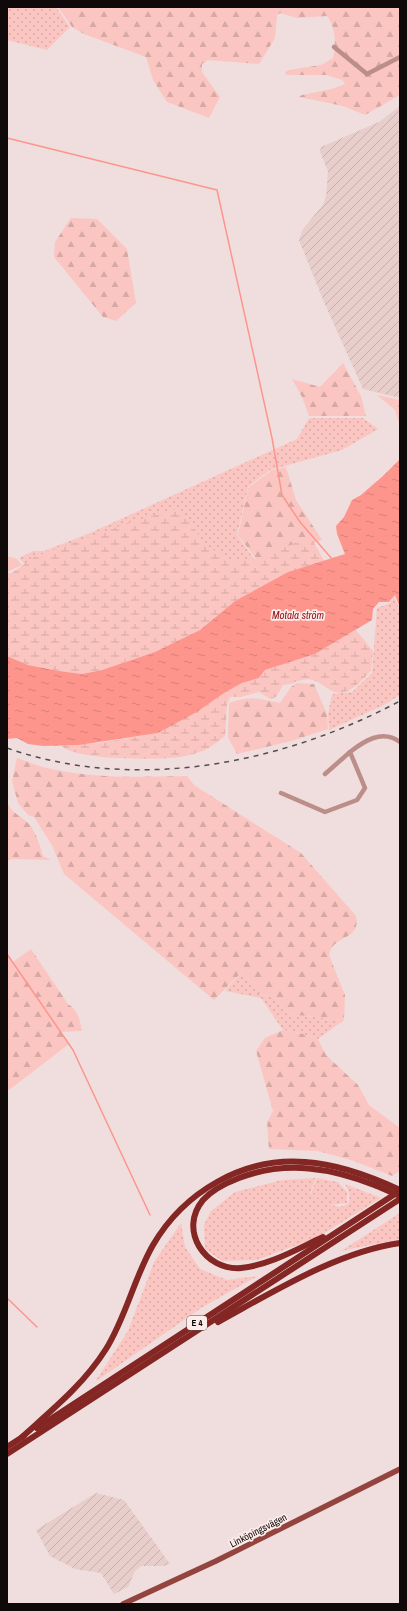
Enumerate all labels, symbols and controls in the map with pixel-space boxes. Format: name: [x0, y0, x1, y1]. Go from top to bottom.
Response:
water label: Motala ström: [272, 608, 325, 622]
road number: E 4: [187, 1316, 207, 1330]
street label: Linköpingsvägen: [227, 1510, 289, 1550]

